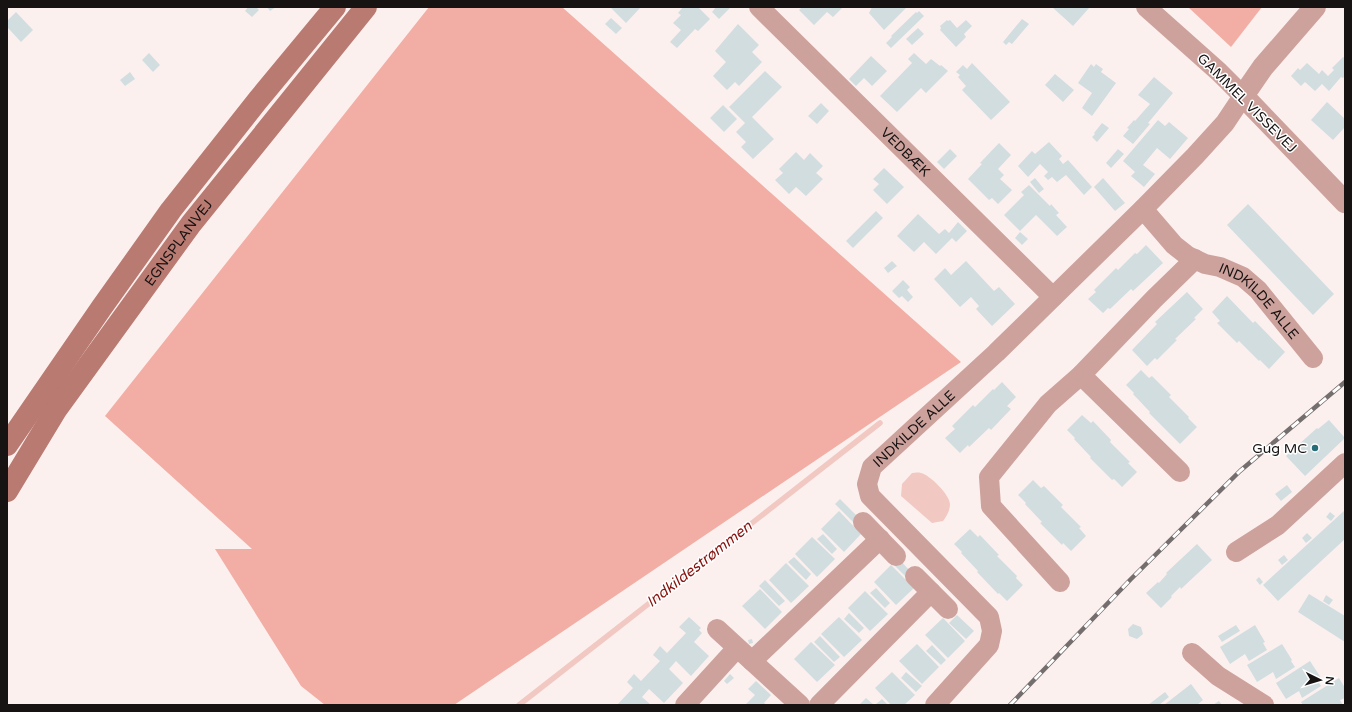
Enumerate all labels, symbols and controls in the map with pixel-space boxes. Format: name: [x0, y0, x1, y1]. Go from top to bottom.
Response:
street label: GAMMEL VISSEVEJ: [1194, 50, 1300, 156]
street label: VEDBÆK: [877, 124, 934, 180]
street label: EGNSPLANVEJ: [141, 196, 216, 289]
street label: INDKILDE ALLE: [1216, 259, 1303, 343]
street label: INDKILDE ALLE: [869, 386, 959, 471]
place label: Gug MC: [1252, 440, 1307, 457]
marker: Gug MC: [1310, 443, 1320, 453]
water label: Indkildestrømmen: [643, 517, 756, 611]
north arrow: [1300, 660, 1340, 700]
text: N: [1323, 676, 1336, 686]

